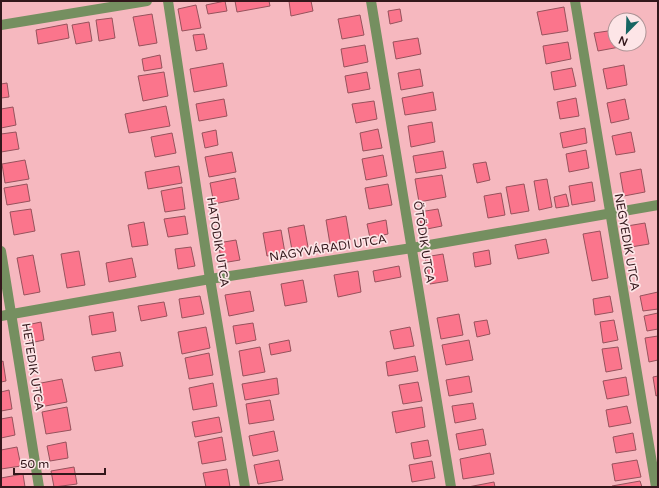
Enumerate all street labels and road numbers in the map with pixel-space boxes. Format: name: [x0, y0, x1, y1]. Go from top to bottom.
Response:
street label: NEGYEDIK UTCA: [612, 192, 642, 292]
street label: HATODIK UTCA: [204, 196, 232, 288]
street label: ÖTÖDIK UTCA: [411, 200, 437, 284]
street label: NAGYVÁRADI UTCA: [268, 232, 388, 264]
street label: HETEDIK UTCA: [19, 322, 47, 412]

